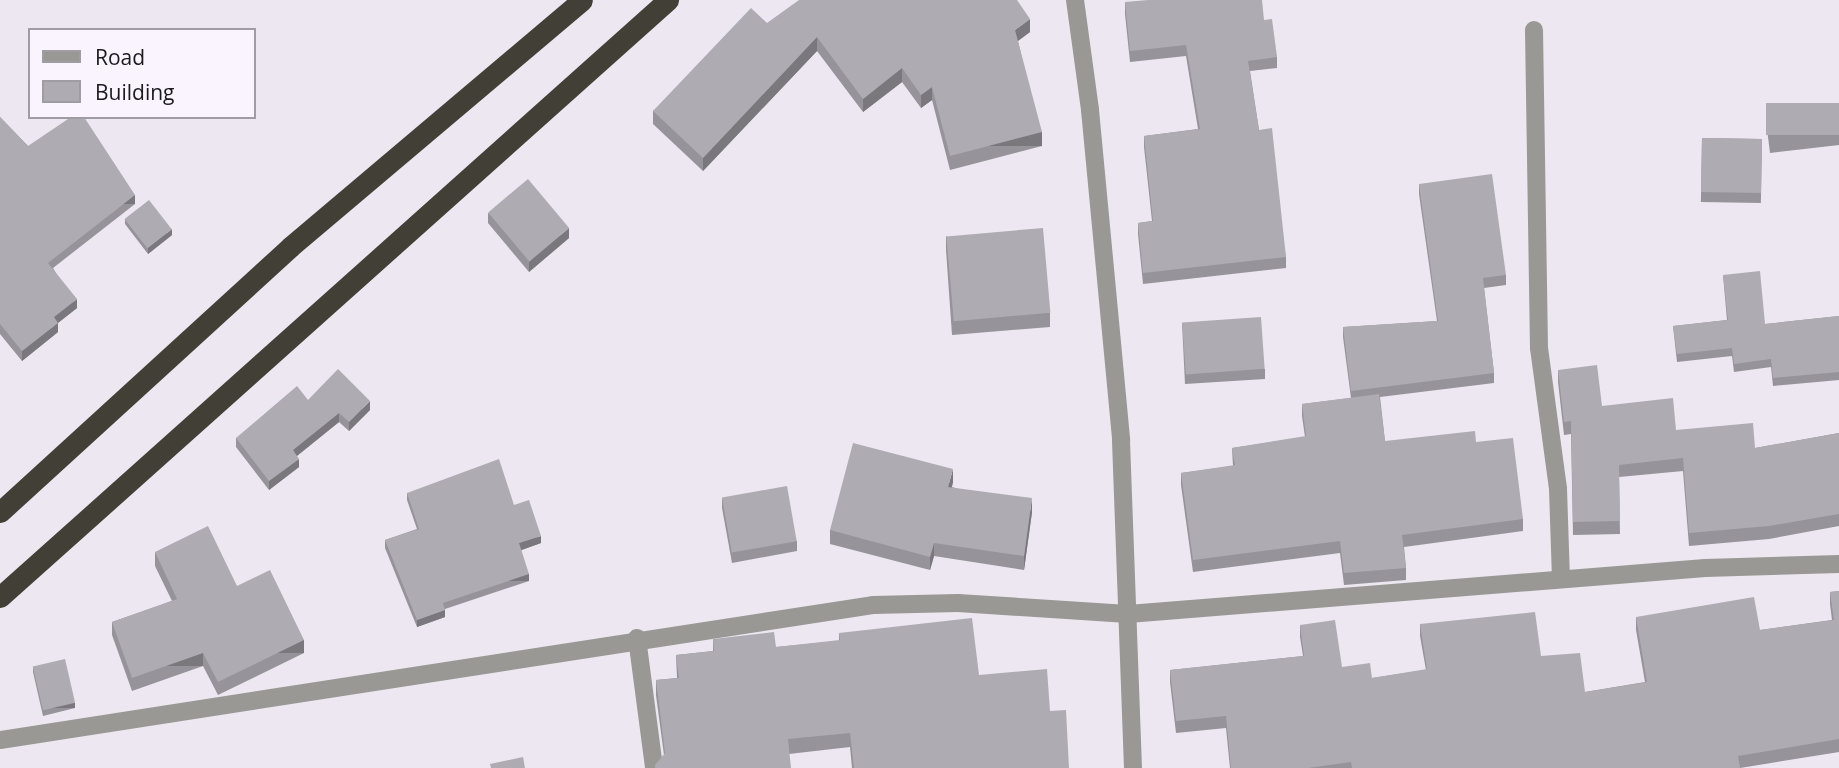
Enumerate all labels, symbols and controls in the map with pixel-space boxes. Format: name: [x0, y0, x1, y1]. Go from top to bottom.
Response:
legend: [28, 28, 256, 119]
text: Road: [95, 43, 145, 71]
text: Building: [95, 78, 174, 106]

